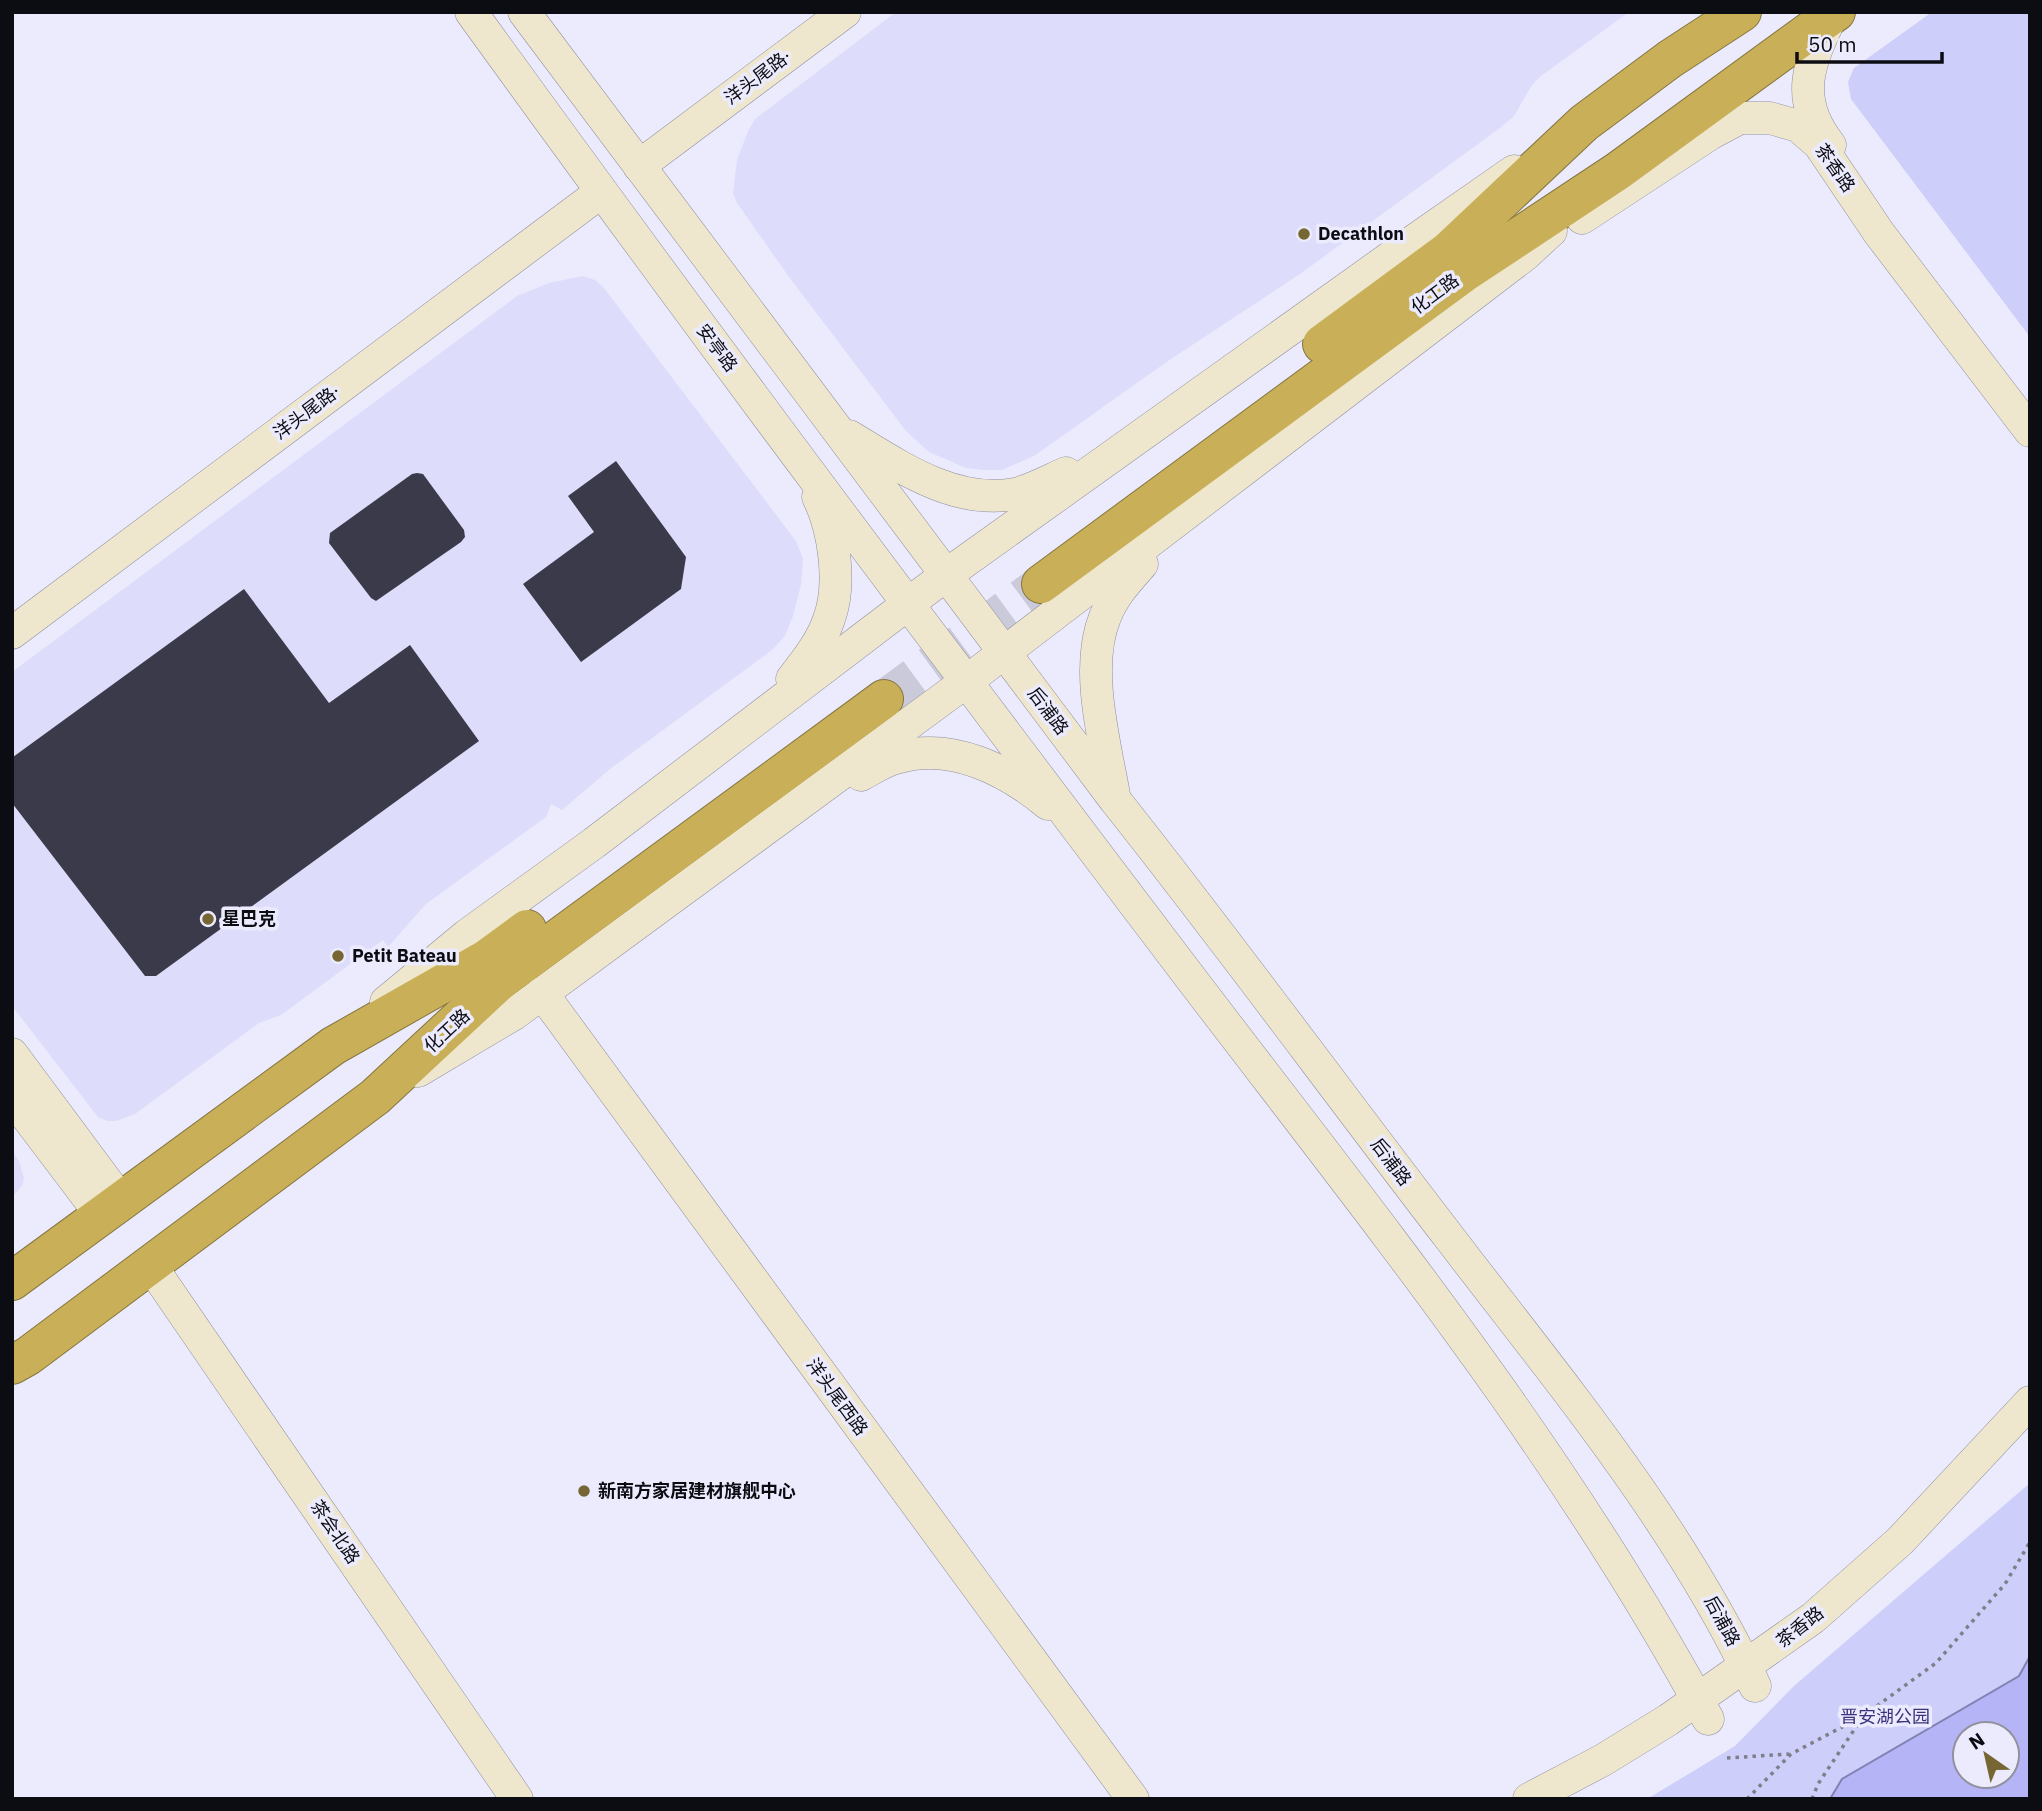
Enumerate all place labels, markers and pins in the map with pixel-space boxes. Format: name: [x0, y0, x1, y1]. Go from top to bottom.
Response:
place label: Decathlon: [1318, 222, 1404, 245]
marker: Decathlon: [1296, 226, 1312, 242]
place label: 星巴克: [222, 907, 276, 930]
marker: 星巴克: [200, 911, 216, 927]
place label: Petit Bateau: [352, 944, 457, 967]
marker: Petit Bateau: [330, 948, 346, 964]
place label: 新南方家居建材旗舰中心: [598, 1479, 796, 1502]
marker: 新南方家居建材旗舰中心: [576, 1483, 592, 1499]

